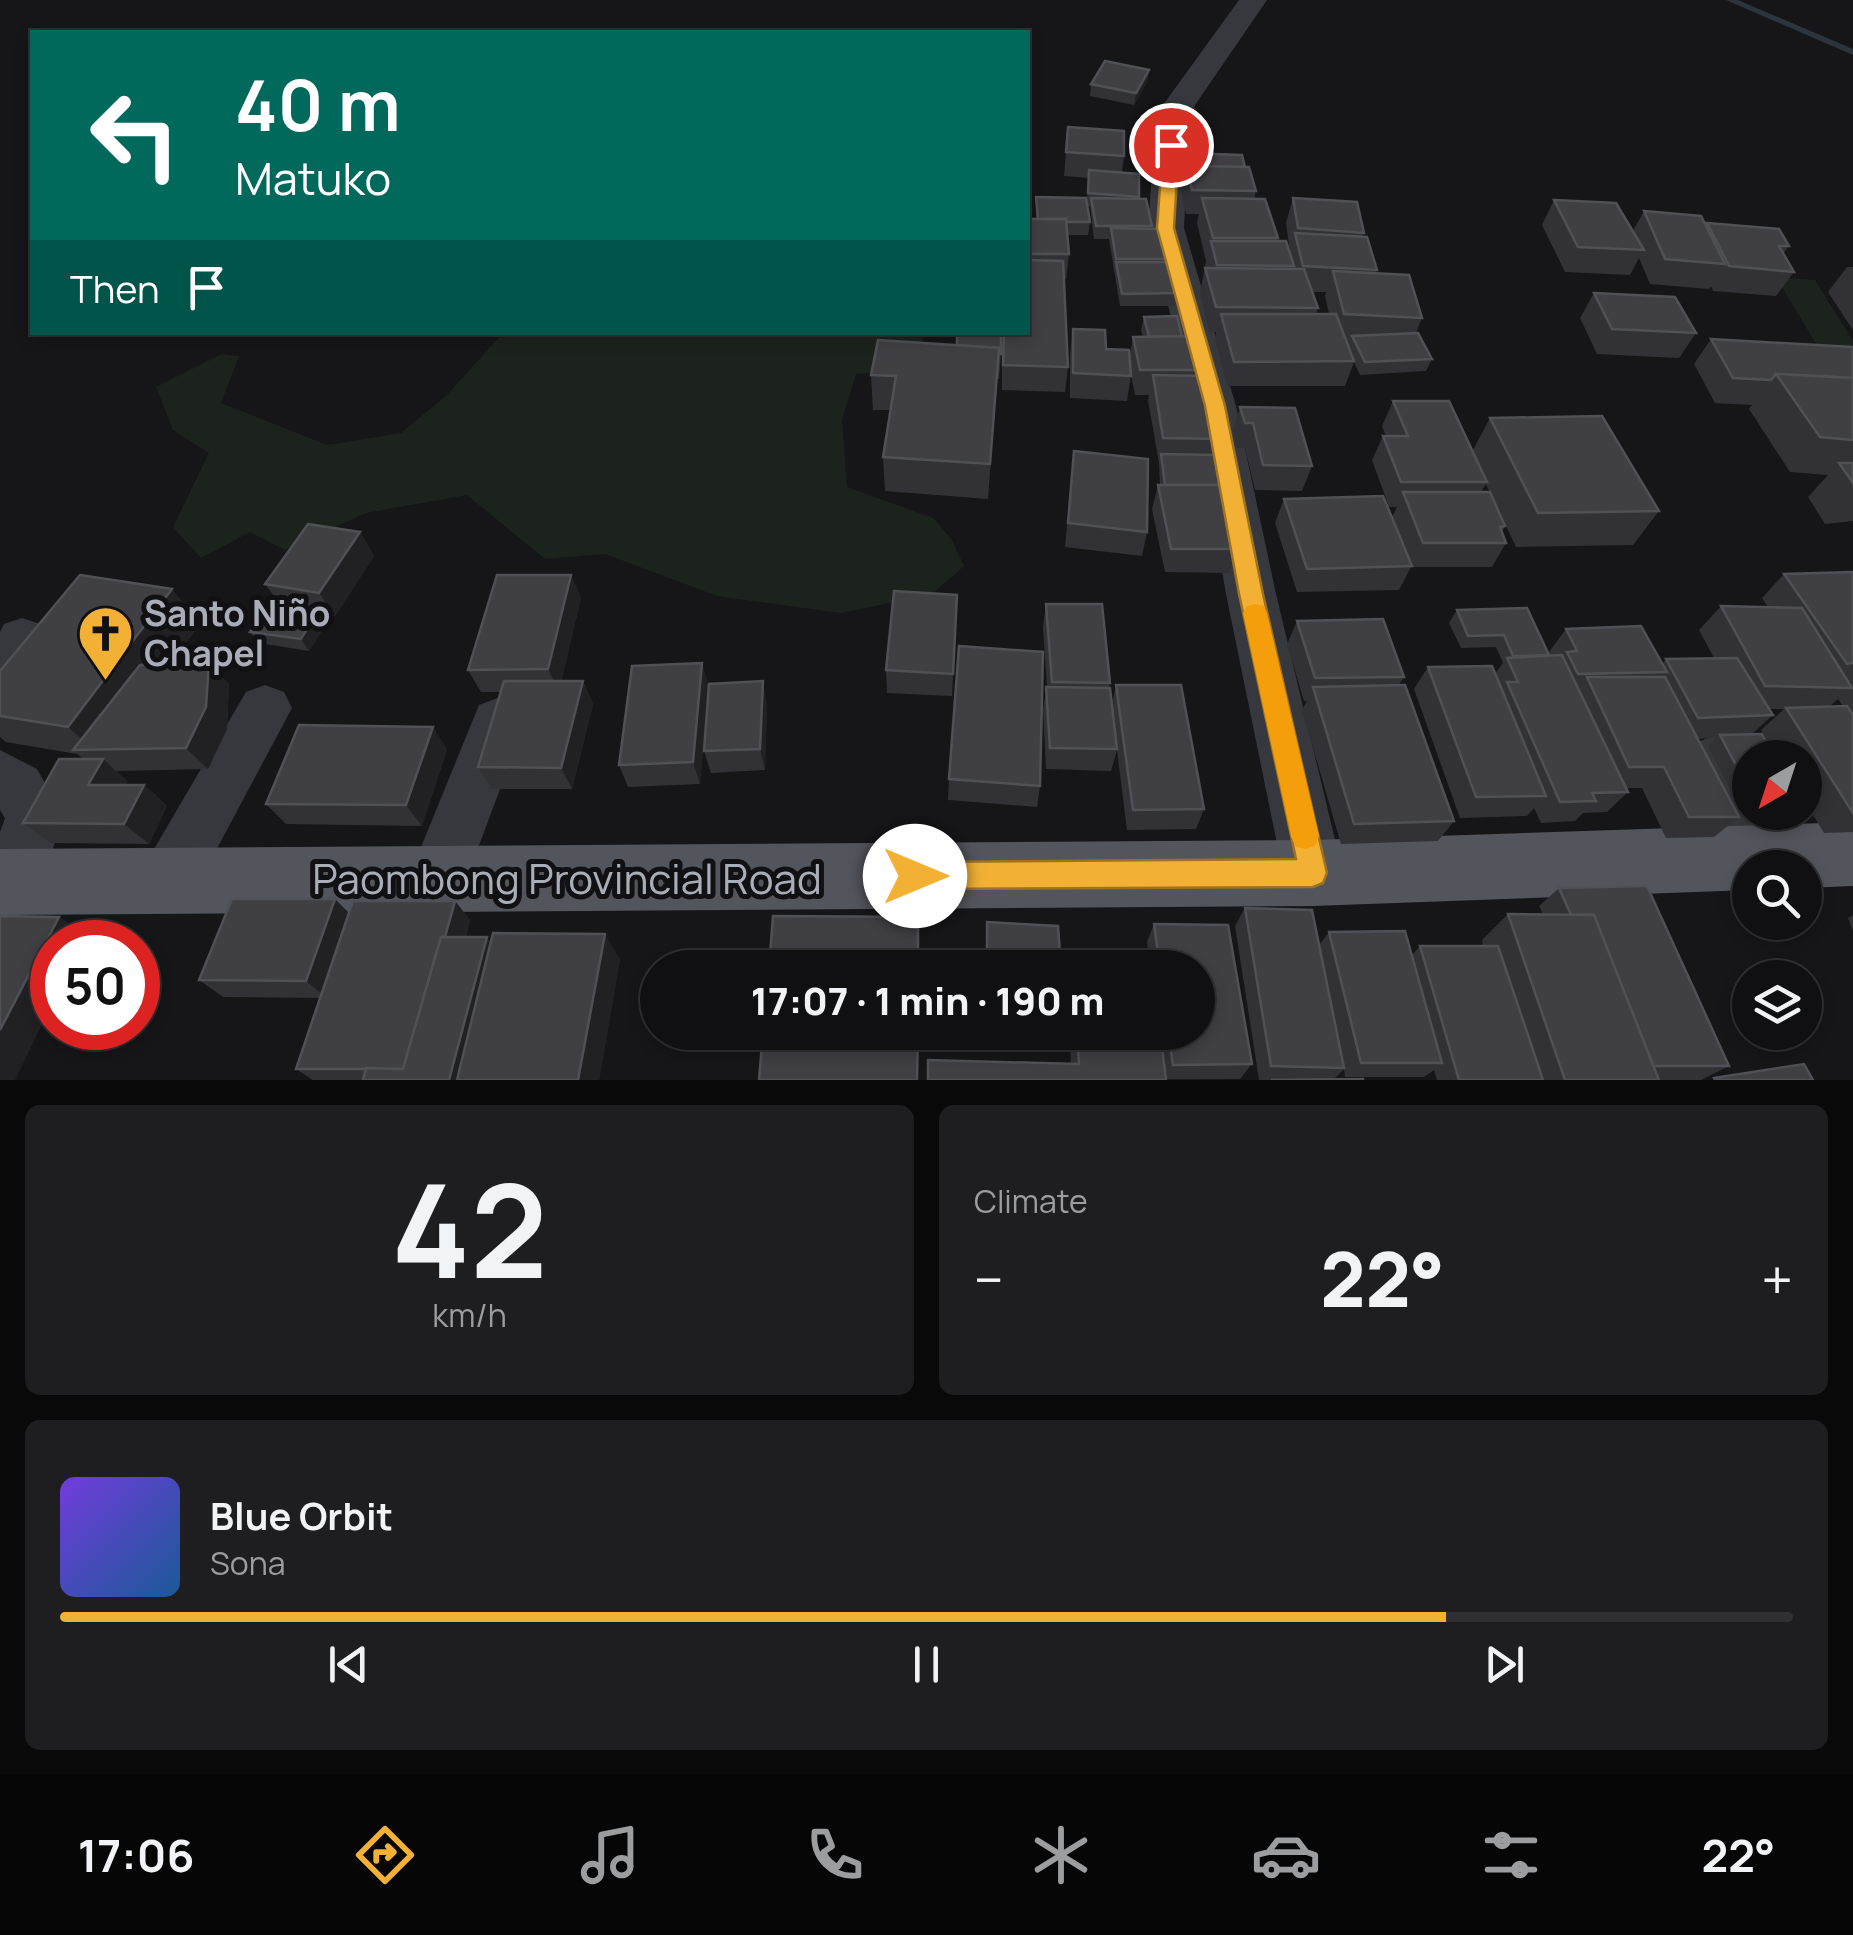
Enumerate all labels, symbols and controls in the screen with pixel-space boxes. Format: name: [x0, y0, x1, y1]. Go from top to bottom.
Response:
text: 40 m: [235, 56, 401, 152]
icon: left: [70, 70, 200, 200]
pin: [1129, 103, 1214, 188]
icon: arrive: [1144, 118, 1199, 173]
text: Matuko: [235, 147, 391, 209]
icon: arrive: [179, 260, 234, 315]
text: Then: [70, 262, 159, 314]
place label: Santo Niño Chapel: [144, 589, 330, 677]
church icon: Santo Niño Chapel: [75, 603, 135, 682]
north arrow: [1732, 740, 1822, 830]
map controls: [1732, 740, 1822, 1050]
position arrow: [863, 824, 967, 928]
street label: Paombong Provincial Road: [312, 849, 822, 907]
button: search: [1732, 850, 1822, 940]
speed limit sign: 50: [30, 920, 160, 1050]
button: layers: [1732, 960, 1822, 1050]
text: 17:07 · 1 min · 190 m: [751, 974, 1104, 1026]
text: 42: [391, 1139, 548, 1317]
text: Climate: [974, 1179, 1088, 1223]
text: 22°: [1320, 1227, 1445, 1330]
text: −: [974, 1241, 1004, 1317]
text: +: [1761, 1241, 1793, 1317]
text: km/h: [432, 1293, 507, 1337]
text: Blue Orbit: [210, 1489, 393, 1541]
text: Sona: [210, 1541, 285, 1585]
icon: previous: [321, 1637, 376, 1692]
icon: pause: [899, 1637, 954, 1692]
icon: next: [1477, 1637, 1532, 1692]
icon: directions: [350, 1820, 420, 1890]
icon: music: [575, 1820, 645, 1890]
icon: phone: [800, 1820, 870, 1890]
icon: climate: [1026, 1820, 1096, 1890]
icon: car: [1251, 1820, 1321, 1890]
icon: filters: [1476, 1820, 1546, 1890]
text: 17:06: [78, 1824, 194, 1886]
text: 22°: [1701, 1824, 1775, 1886]

